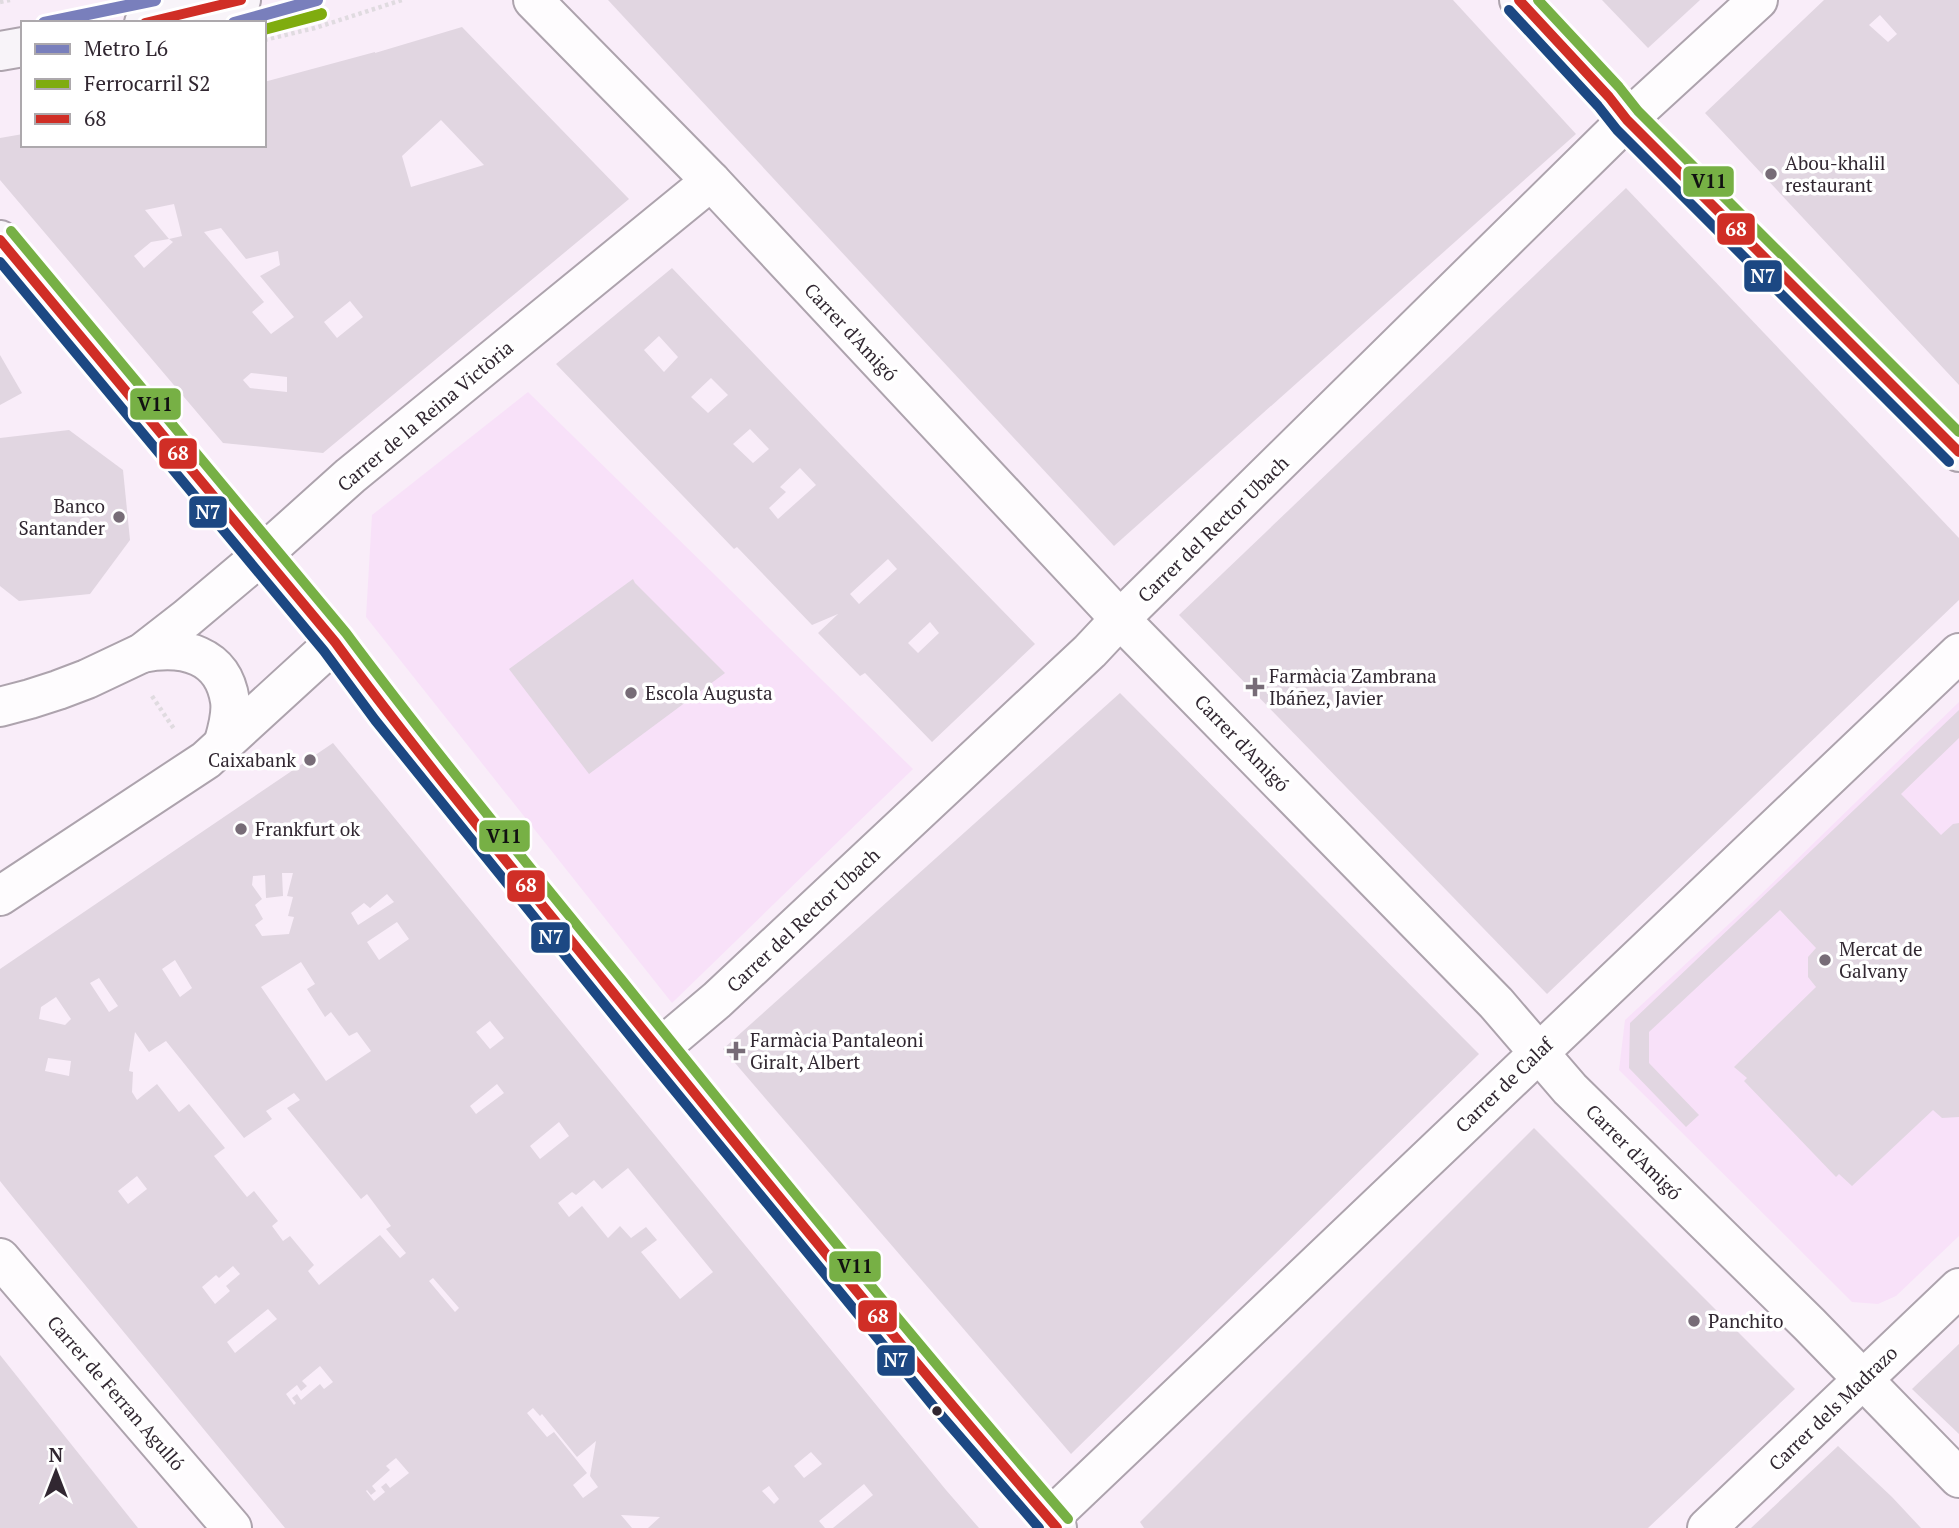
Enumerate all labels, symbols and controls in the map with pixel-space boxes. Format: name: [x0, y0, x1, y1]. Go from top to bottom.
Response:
legend: [21, 21, 266, 147]
text: Metro L6: [84, 34, 168, 62]
text: Ferrocarril S2: [84, 69, 210, 97]
text: 68: [84, 104, 106, 132]
place label: Abou-khalil restaurant: [1785, 150, 1886, 197]
line badge: V11: [1682, 165, 1735, 198]
marker: Abou-khalil restaurant: [1763, 166, 1779, 182]
text: V11: [1691, 168, 1727, 193]
line badge: 68: [1716, 212, 1756, 246]
text: 68: [1725, 216, 1747, 241]
line badge: N7: [1743, 259, 1783, 293]
text: N7: [1750, 263, 1776, 288]
street label: Carrer d'Amigó: [799, 277, 903, 386]
street label: Carrer de la Reina Victòria: [332, 334, 518, 497]
line badge: V11: [129, 387, 182, 421]
text: V11: [137, 391, 173, 416]
line badge: 68: [158, 437, 198, 470]
text: 68: [167, 440, 189, 465]
street label: Carrer del Rector Ubach: [1132, 450, 1294, 607]
place label: Banco Santander: [19, 493, 106, 540]
line badge: N7: [188, 495, 228, 529]
text: N7: [195, 499, 221, 524]
marker: Banco Santander: [111, 509, 127, 525]
place label: Farmàcia Zambrana Ibáñez, Javier: [1269, 663, 1437, 710]
marker: Farmàcia Zambrana Ibáñez, Javier: [1247, 679, 1263, 695]
place label: Escola Augusta: [645, 680, 773, 705]
marker: Escola Augusta: [623, 685, 639, 701]
street label: Carrer d'Amigó: [1190, 689, 1295, 797]
place label: Caixabank: [208, 747, 296, 772]
marker: Caixabank: [302, 752, 318, 768]
place label: Frankfurt ok: [255, 816, 360, 841]
line badge: V11: [478, 819, 531, 853]
marker: Frankfurt ok: [233, 821, 249, 837]
text: V11: [486, 823, 522, 848]
street label: Carrer del Rector Ubach: [721, 842, 885, 997]
line badge: 68: [506, 869, 546, 903]
text: 68: [515, 872, 537, 897]
line badge: N7: [530, 921, 571, 954]
text: N7: [538, 924, 564, 949]
place label: Mercat de Galvany: [1839, 936, 1923, 983]
marker: Mercat de Galvany: [1817, 952, 1833, 968]
place label: Farmàcia Pantaleoni Giralt, Albert: [750, 1027, 924, 1074]
street label: Carrer de Calaf: [1450, 1031, 1559, 1137]
marker: Farmàcia Pantaleoni Giralt, Albert: [728, 1043, 744, 1059]
street label: Carrer d'Amigó: [1581, 1098, 1688, 1205]
line badge: V11: [828, 1250, 882, 1283]
text: V11: [837, 1253, 873, 1278]
line badge: 68: [857, 1299, 898, 1333]
text: 68: [867, 1303, 889, 1328]
place label: Panchito: [1708, 1308, 1783, 1333]
street label: Carrer de Ferran Agulló: [42, 1310, 191, 1475]
marker: Panchito: [1686, 1313, 1702, 1329]
street label: Carrer dels Madrazo: [1763, 1340, 1902, 1476]
line badge: N7: [876, 1344, 916, 1377]
text: N7: [883, 1347, 909, 1372]
unlabelled marker: [930, 1404, 944, 1418]
north arrow: [21, 1437, 91, 1507]
text: N: [49, 1442, 64, 1467]

